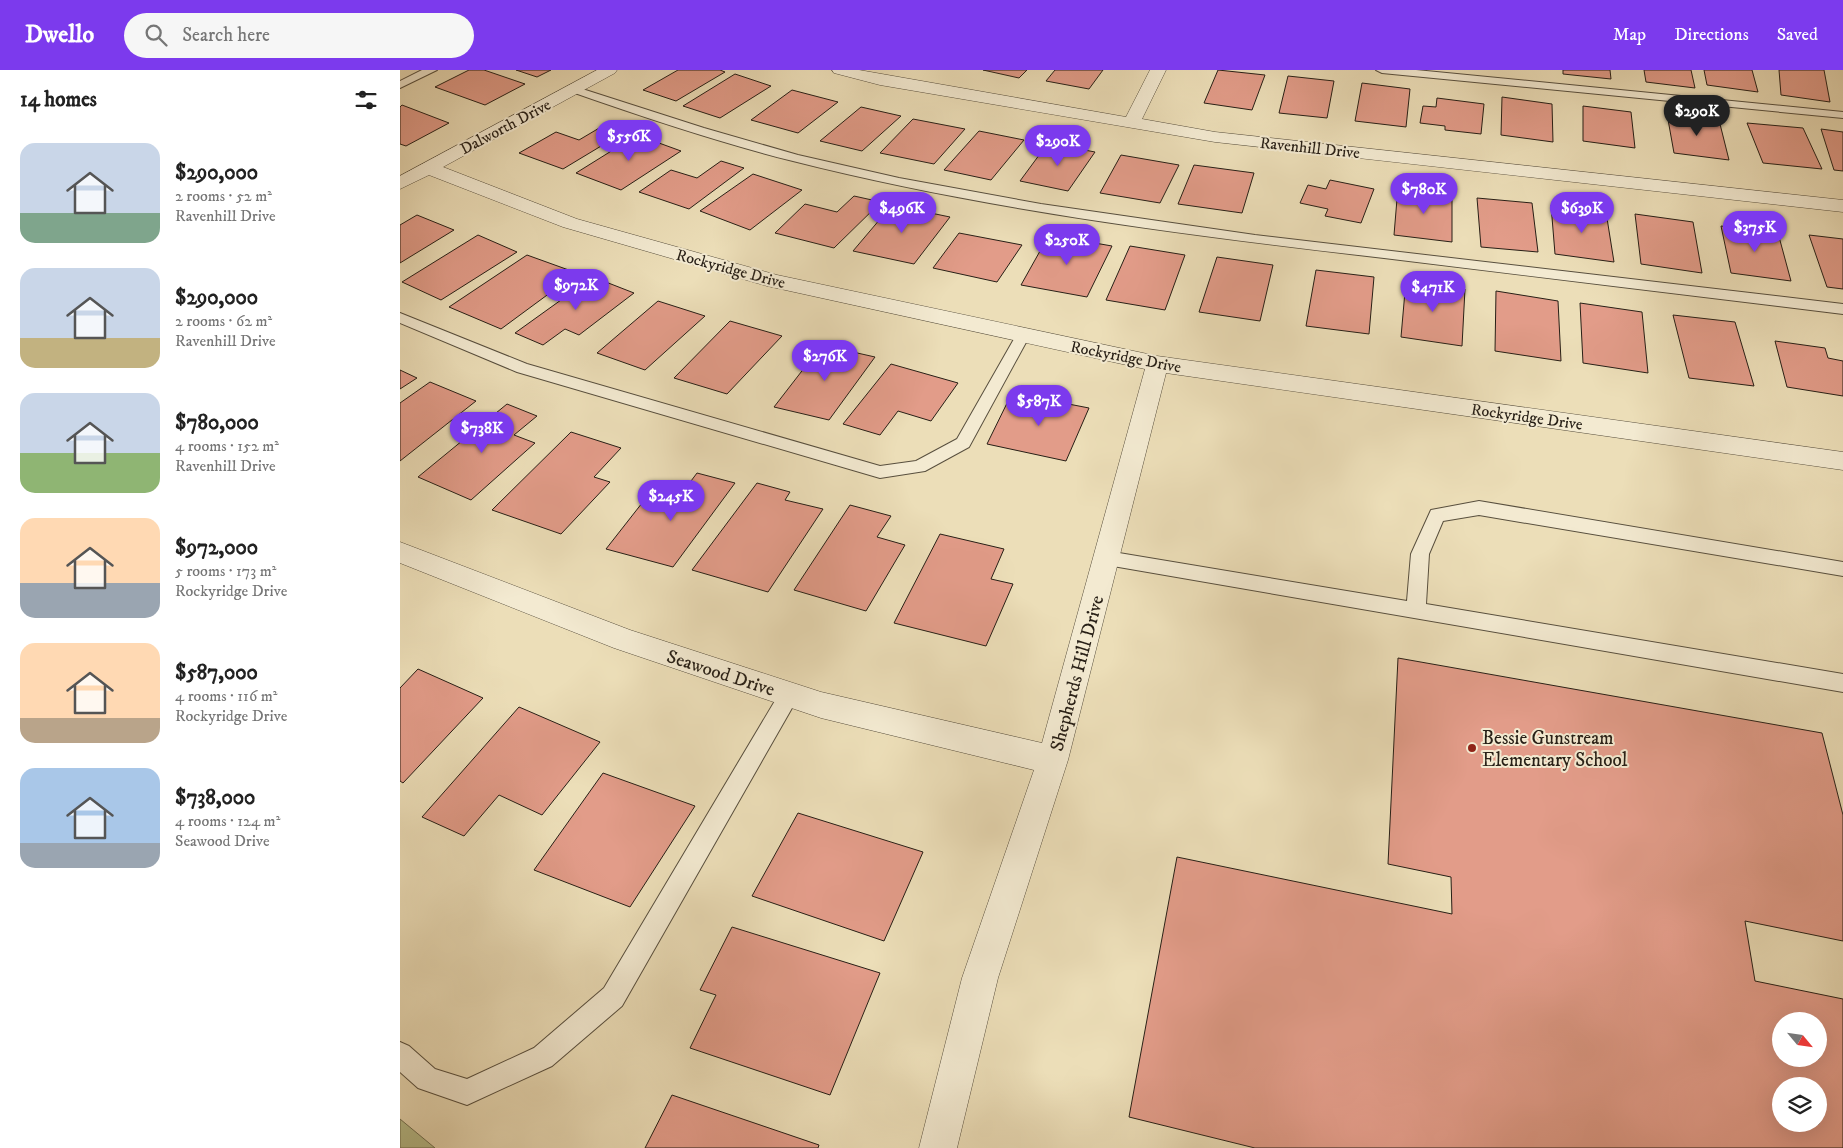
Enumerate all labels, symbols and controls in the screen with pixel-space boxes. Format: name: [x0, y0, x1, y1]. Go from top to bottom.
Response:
search box: [124, 13, 474, 58]
text: Dwello: [25, 20, 94, 50]
icon: search: [142, 21, 170, 49]
text: Search here: [182, 24, 270, 47]
text: Map: [1613, 24, 1646, 46]
text: Directions: [1674, 24, 1749, 46]
text: Saved: [1777, 24, 1818, 46]
icon: filters: [352, 86, 380, 114]
text: 14 homes: [20, 87, 97, 113]
street label: Dalworth Drive: [457, 94, 555, 159]
pin: $290K: [1662, 94, 1732, 137]
text: $290K: [1675, 101, 1719, 121]
pin: $556K: [594, 119, 664, 162]
pin: $290K: [1023, 124, 1093, 167]
text: $556K: [607, 126, 651, 146]
text: $290K: [1036, 131, 1080, 151]
street label: Ravenhill Drive: [1259, 133, 1361, 163]
text: $290,000: [175, 160, 258, 186]
icon: home: [60, 163, 120, 223]
pin: $780K: [1389, 172, 1459, 215]
text: $780K: [1401, 179, 1447, 199]
text: 2 rooms · 52 m²: [175, 186, 272, 206]
pin: $496K: [867, 191, 937, 234]
pin: $639K: [1547, 191, 1617, 234]
text: $496K: [879, 198, 925, 218]
text: $639K: [1561, 198, 1603, 218]
text: Ravenhill Drive: [175, 206, 276, 226]
pin: $375K: [1720, 210, 1790, 253]
text: $375K: [1734, 217, 1776, 237]
pin: $250K: [1032, 224, 1102, 266]
text: $250K: [1045, 230, 1089, 250]
street label: Rockyridge Drive: [674, 245, 788, 293]
pin: $972K: [541, 268, 611, 311]
pin: $471K: [1398, 270, 1468, 313]
text: $972K: [554, 275, 598, 295]
text: $471K: [1412, 277, 1454, 297]
text: $290,000: [175, 285, 258, 311]
icon: home: [60, 288, 120, 348]
text: 2 rooms · 62 m²: [175, 311, 272, 331]
text: Ravenhill Drive: [175, 331, 276, 351]
street label: Rockyridge Drive: [1069, 336, 1183, 378]
pin: $276K: [790, 340, 860, 382]
text: $276K: [803, 346, 847, 366]
pin: $587K: [1004, 384, 1074, 427]
text: $587K: [1017, 391, 1061, 411]
street label: Rockyridge Drive: [1470, 399, 1584, 435]
text: $780,000: [175, 410, 259, 436]
pin: $738K: [447, 412, 517, 454]
icon: home: [60, 413, 120, 473]
text: $738K: [461, 418, 503, 438]
text: 4 rooms · 152 m²: [175, 436, 279, 456]
text: Ravenhill Drive: [175, 456, 276, 476]
pin: $245K: [636, 480, 706, 522]
text: $245K: [649, 486, 693, 506]
text: $972,000: [175, 535, 258, 561]
icon: home: [60, 538, 120, 598]
text: 5 rooms · 173 m²: [175, 561, 276, 581]
text: Rockyridge Drive: [175, 581, 287, 601]
street label: Shepherds Hill Drive: [1046, 593, 1109, 754]
street label: Seawood Drive: [664, 645, 778, 702]
text: $587,000: [175, 660, 258, 686]
icon: home: [60, 663, 120, 723]
text: 4 rooms · 116 m²: [175, 686, 277, 706]
text: Rockyridge Drive: [175, 706, 287, 726]
place label: Bessie Gunstream Elementary School: [1482, 727, 1628, 772]
marker: Bessie Gunstream Elementary School: [1466, 742, 1478, 754]
text: $738,000: [175, 785, 255, 811]
icon: home: [60, 788, 120, 848]
text: 4 rooms · 124 m²: [175, 811, 280, 831]
text: Seawood Drive: [175, 831, 270, 851]
north arrow: [1772, 1012, 1828, 1068]
map controls: [1772, 1012, 1827, 1132]
button: layers: [1772, 1077, 1827, 1132]

